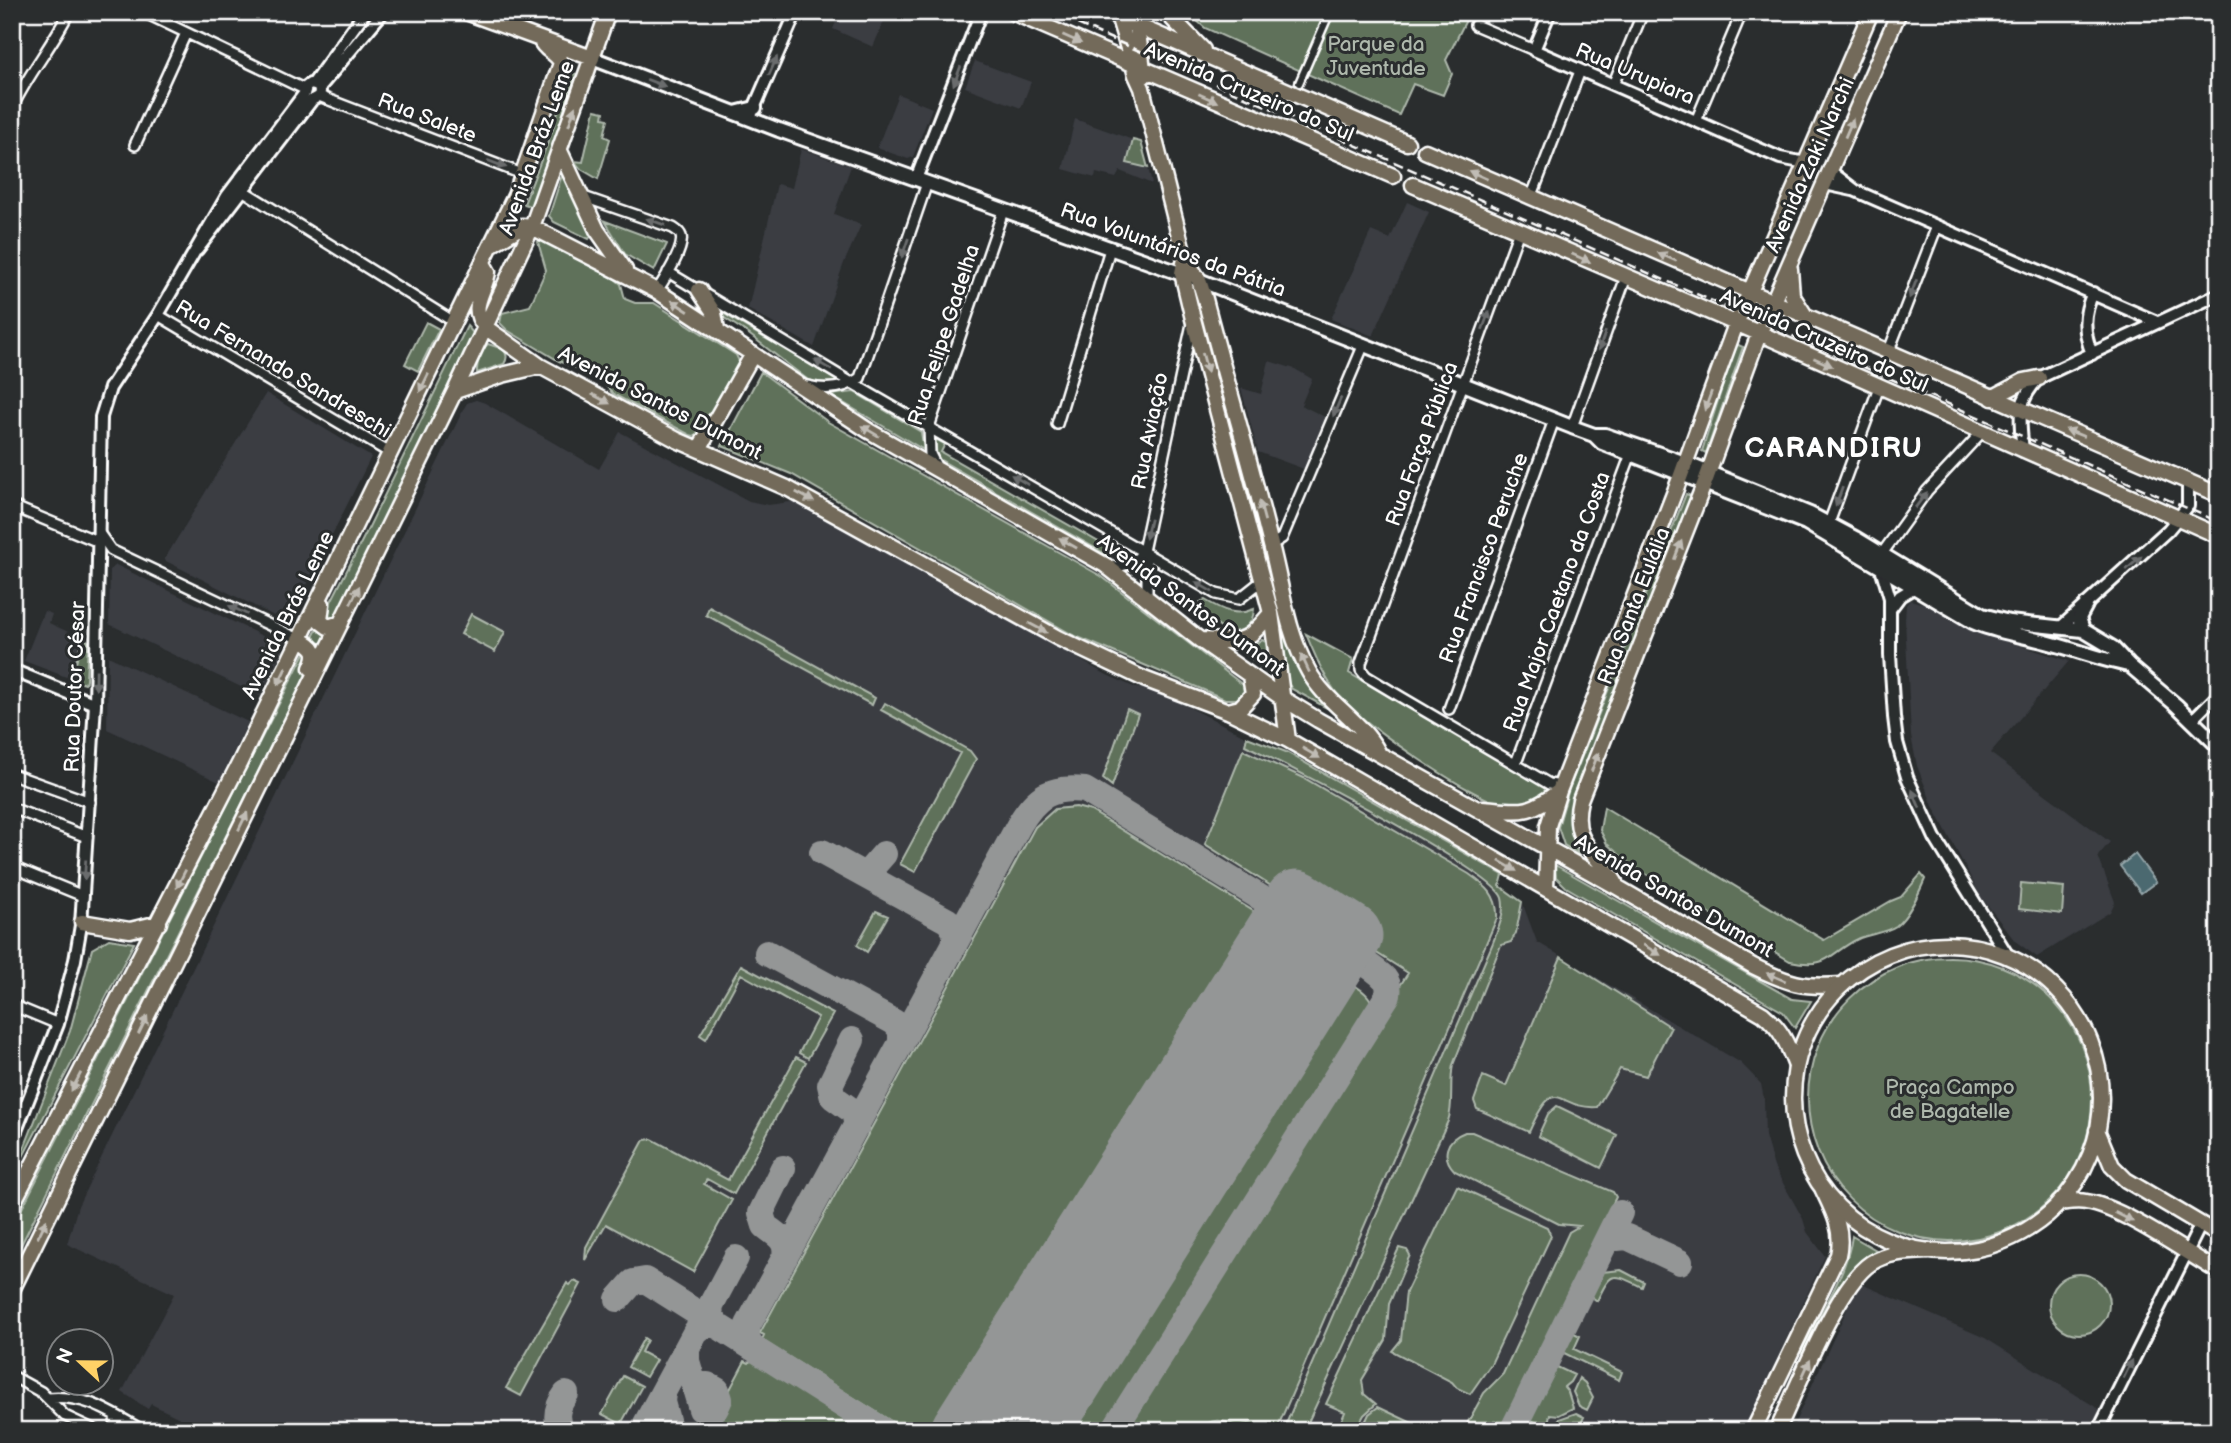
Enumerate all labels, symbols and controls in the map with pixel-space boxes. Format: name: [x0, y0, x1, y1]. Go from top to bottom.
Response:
park label: Parque da Juventude: [1326, 32, 1426, 81]
one-way arrow: [1062, 33, 1083, 44]
street label: Avenida Cruzeiro do Sul: [1140, 36, 1358, 148]
street label: Rua Urupiara: [1572, 38, 1698, 110]
one-way arrow: [768, 55, 779, 76]
street label: Avenida Bráz Leme: [494, 57, 580, 239]
one-way arrow: [951, 65, 962, 86]
street label: Avenida Zaki Narchi: [1760, 74, 1860, 256]
one-way arrow: [645, 77, 666, 88]
street label: Rua Salete: [374, 88, 480, 148]
one-way arrow: [1197, 92, 1218, 103]
one-way arrow: [567, 106, 578, 127]
one-way arrow: [1844, 118, 1855, 139]
one-way arrow: [486, 158, 507, 169]
one-way arrow: [1467, 169, 1488, 180]
street label: Rua Voluntários da Pátria: [1057, 198, 1289, 302]
one-way arrow: [646, 216, 667, 227]
one-way arrow: [899, 237, 910, 258]
street label: Rua Felipe Gadelha: [903, 241, 985, 429]
one-way arrow: [1656, 251, 1677, 262]
one-way arrow: [1571, 253, 1592, 264]
one-way arrow: [1907, 279, 1918, 300]
street label: Avenida Cruzeiro do Sul: [1716, 284, 1932, 398]
street label: Rua Fernando Sandreschi: [171, 295, 395, 443]
one-way arrow: [671, 299, 690, 312]
one-way arrow: [1481, 309, 1492, 330]
one-way arrow: [1597, 331, 1608, 352]
street label: Avenida Santos Dumont: [554, 341, 767, 466]
one-way arrow: [1200, 353, 1211, 375]
one-way arrow: [1813, 357, 1834, 368]
street label: Rua Força Pública: [1381, 358, 1463, 530]
one-way arrow: [814, 359, 833, 372]
street label: Rua Aviação: [1126, 370, 1174, 492]
one-way arrow: [419, 373, 430, 393]
one-way arrow: [1702, 391, 1713, 412]
one-way arrow: [591, 392, 611, 404]
one-way arrow: [1332, 397, 1343, 418]
one-way arrow: [861, 425, 880, 437]
one-way arrow: [2064, 427, 2085, 438]
district label: CARANDIRU: [1744, 432, 1924, 465]
street label: Rua Francisco Peruche: [1434, 449, 1534, 667]
street label: Rua Major Caetano da Costa: [1498, 468, 1616, 736]
one-way arrow: [1010, 474, 1029, 486]
one-way arrow: [1833, 487, 1844, 508]
one-way arrow: [1914, 491, 1929, 509]
one-way arrow: [795, 492, 815, 503]
one-way arrow: [1256, 499, 1267, 521]
one-way arrow: [1142, 518, 1153, 540]
street label: Rua Santa Eulália: [1593, 524, 1675, 688]
street label: Avenida Brás Leme: [236, 527, 340, 703]
street label: Avenida Santos Dumont: [1092, 529, 1290, 682]
one-way arrow: [1058, 538, 1078, 550]
one-way arrow: [1673, 539, 1684, 560]
one-way arrow: [2125, 556, 2142, 571]
one-way arrow: [1194, 581, 1213, 593]
one-way arrow: [349, 585, 360, 605]
street label: Rua Doutor César: [60, 601, 90, 773]
one-way arrow: [228, 604, 248, 615]
one-way arrow: [1028, 621, 1048, 633]
one-way arrow: [1299, 653, 1310, 674]
one-way arrow: [276, 665, 287, 686]
one-way arrow: [90, 669, 101, 691]
one-way arrow: [1301, 747, 1320, 759]
one-way arrow: [1590, 751, 1601, 772]
one-way arrow: [1910, 789, 1922, 809]
one-way arrow: [238, 811, 249, 831]
street label: Avenida Santos Dumont: [1570, 829, 1778, 963]
one-way arrow: [79, 859, 90, 881]
one-way arrow: [1498, 860, 1518, 872]
one-way arrow: [175, 870, 187, 890]
one-way arrow: [1642, 944, 1661, 956]
one-way arrow: [1765, 971, 1786, 982]
one-way arrow: [137, 1015, 149, 1035]
one-way arrow: [71, 1072, 83, 1092]
park label: Praça Campo de Bagatelle: [1885, 1075, 2015, 1124]
one-way arrow: [2114, 1210, 2134, 1222]
one-way arrow: [37, 1219, 48, 1239]
north arrow: [46, 1328, 116, 1398]
text: N: [52, 1345, 79, 1367]
one-way arrow: [1801, 1359, 1812, 1379]
one-way arrow: [2123, 1359, 2134, 1379]

